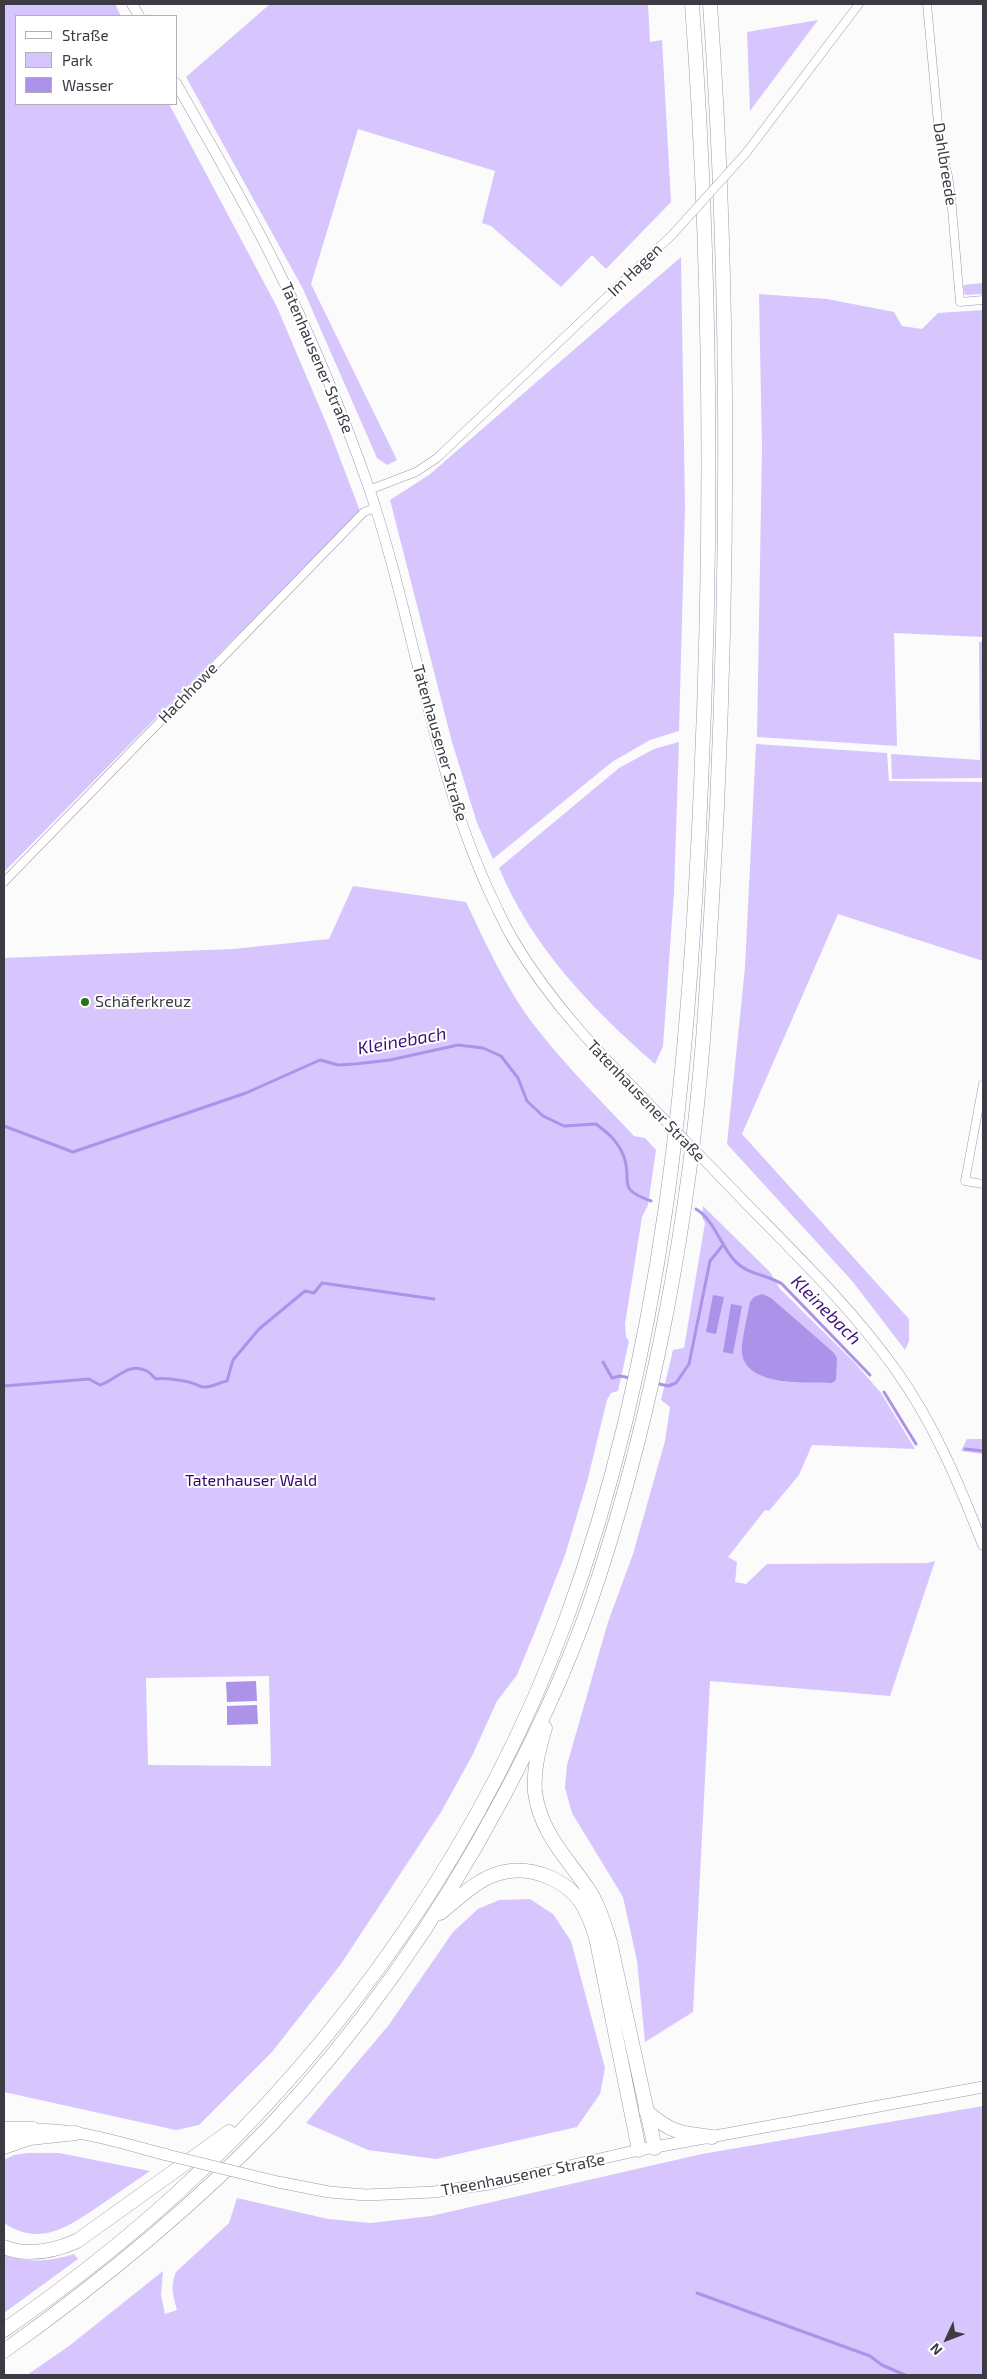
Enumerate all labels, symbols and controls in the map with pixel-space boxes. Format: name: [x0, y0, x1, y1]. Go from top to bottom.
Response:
legend: [15, 15, 178, 105]
text: Straße: [62, 26, 108, 44]
text: Park: [62, 51, 93, 69]
text: Wasser: [62, 76, 114, 94]
street label: Dahlbreede: [929, 121, 961, 207]
street label: Im Hagen: [604, 239, 666, 301]
street label: Tatenhausener Straße: [277, 280, 357, 436]
street label: Hachhowe: [154, 659, 222, 727]
street label: Tatenhausener Straße: [408, 663, 472, 823]
place label: Schäferkreuz: [95, 992, 191, 1012]
marker: Schäferkreuz: [79, 996, 91, 1008]
water label: Kleinebach: [356, 1023, 448, 1059]
street label: Tatenhausener Straße: [583, 1036, 709, 1166]
water label: Kleinebach: [787, 1271, 865, 1349]
park label: Tatenhauser Wald: [185, 1471, 317, 1491]
street label: Theenhausener Straße: [439, 2150, 607, 2200]
north arrow: [922, 2314, 972, 2364]
text: N: [926, 2340, 945, 2359]

